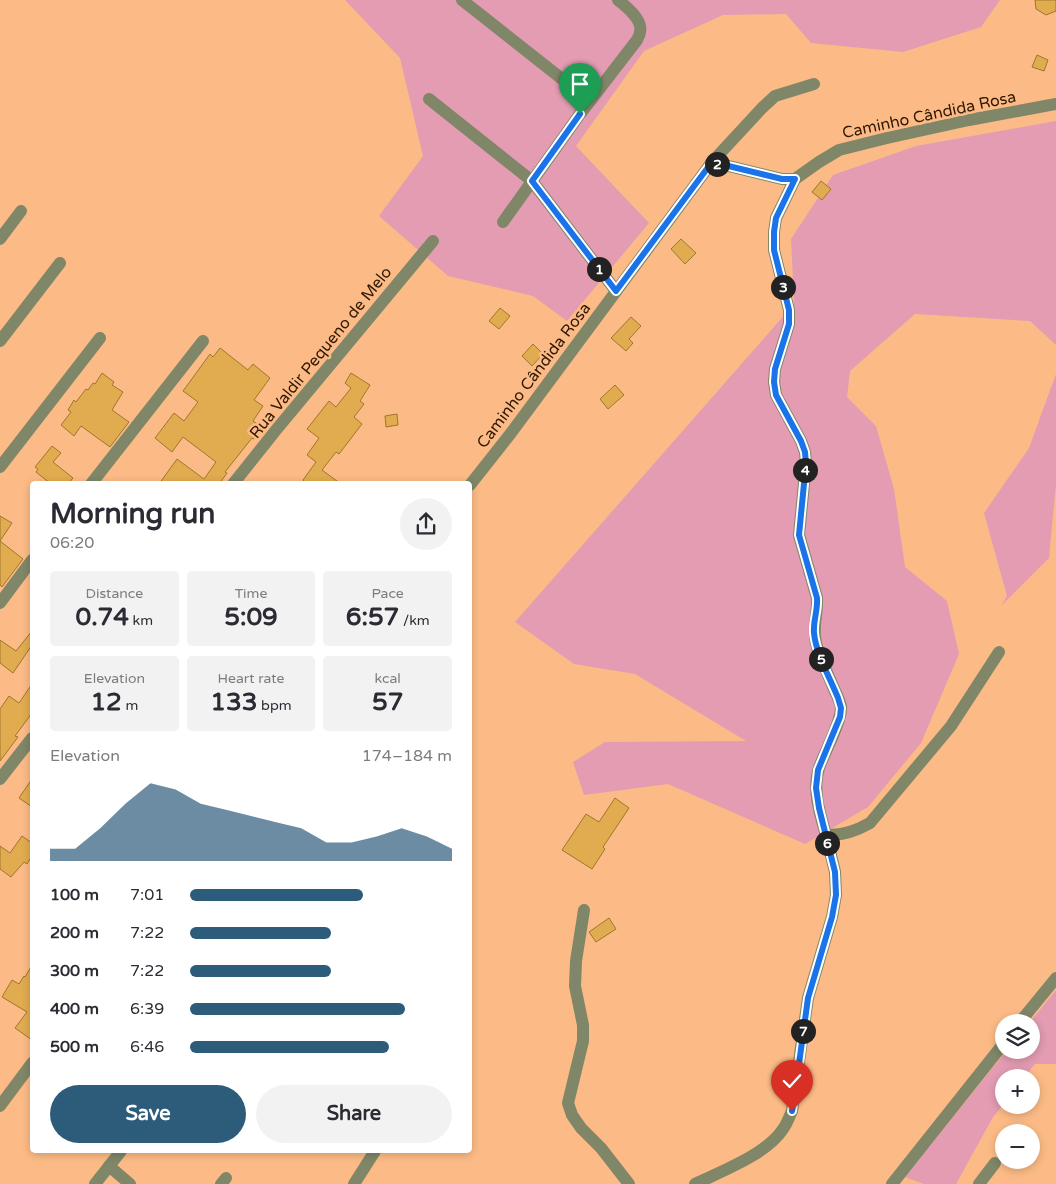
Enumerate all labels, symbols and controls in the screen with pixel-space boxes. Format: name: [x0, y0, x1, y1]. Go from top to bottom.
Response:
pin: [559, 63, 601, 114]
icon: arrive: [566, 70, 594, 98]
street label: Caminho Cândida Rosa: [840, 87, 1018, 143]
pin: 2: [704, 152, 730, 176]
text: 2: [713, 156, 722, 173]
pin: 1: [586, 256, 612, 282]
text: 1: [595, 261, 604, 278]
street label: Rua Valdir Pequeno de Melo: [245, 263, 396, 443]
pin: 3: [770, 274, 796, 300]
text: 3: [779, 279, 788, 296]
street label: Caminho Cândida Rosa: [473, 299, 595, 452]
pin: 4: [792, 458, 818, 482]
text: 4: [801, 462, 810, 479]
text: Morning run: [50, 497, 215, 531]
button: share: [400, 498, 452, 550]
text: 06:20: [50, 533, 94, 553]
text: Distance: [86, 585, 143, 602]
text: Time: [235, 585, 267, 602]
text: Pace: [372, 585, 404, 602]
text: 0.74: [76, 602, 129, 632]
text: 5:09: [224, 602, 278, 632]
text: 6:57: [346, 602, 399, 632]
text: km: [129, 612, 153, 629]
text: /km: [399, 612, 430, 629]
pin: 5: [808, 646, 834, 672]
text: 5: [817, 651, 826, 668]
text: Elevation: [84, 670, 145, 687]
text: Heart rate: [218, 670, 284, 687]
text: kcal: [375, 670, 401, 687]
text: 12: [90, 687, 122, 717]
text: 133: [210, 687, 257, 717]
text: 57: [372, 687, 403, 717]
text: m: [122, 697, 138, 714]
text: bpm: [257, 697, 292, 714]
text: Elevation: [50, 746, 120, 766]
text: 174–184 m: [362, 746, 452, 766]
pin: 6: [814, 830, 840, 856]
text: 6: [823, 835, 832, 852]
text: 100 m: [50, 885, 99, 905]
text: 7:01: [130, 885, 164, 905]
text: 200 m: [50, 923, 99, 943]
text: 7:22: [130, 923, 164, 943]
text: 300 m: [50, 961, 99, 981]
text: 7:22: [130, 961, 164, 981]
text: 400 m: [50, 999, 99, 1019]
text: 6:39: [130, 999, 164, 1019]
map controls: [995, 1014, 1040, 1169]
button: layers: [995, 1014, 1040, 1059]
pin: 7: [790, 1018, 816, 1044]
text: 7: [799, 1023, 808, 1040]
text: 500 m: [50, 1037, 99, 1057]
text: 6:46: [130, 1037, 164, 1057]
pin: [771, 1060, 813, 1111]
icon: check: [778, 1067, 806, 1095]
button: +: [995, 1069, 1040, 1114]
button: Save: [50, 1085, 246, 1143]
button: Share: [256, 1085, 452, 1143]
button: −: [995, 1124, 1040, 1169]

